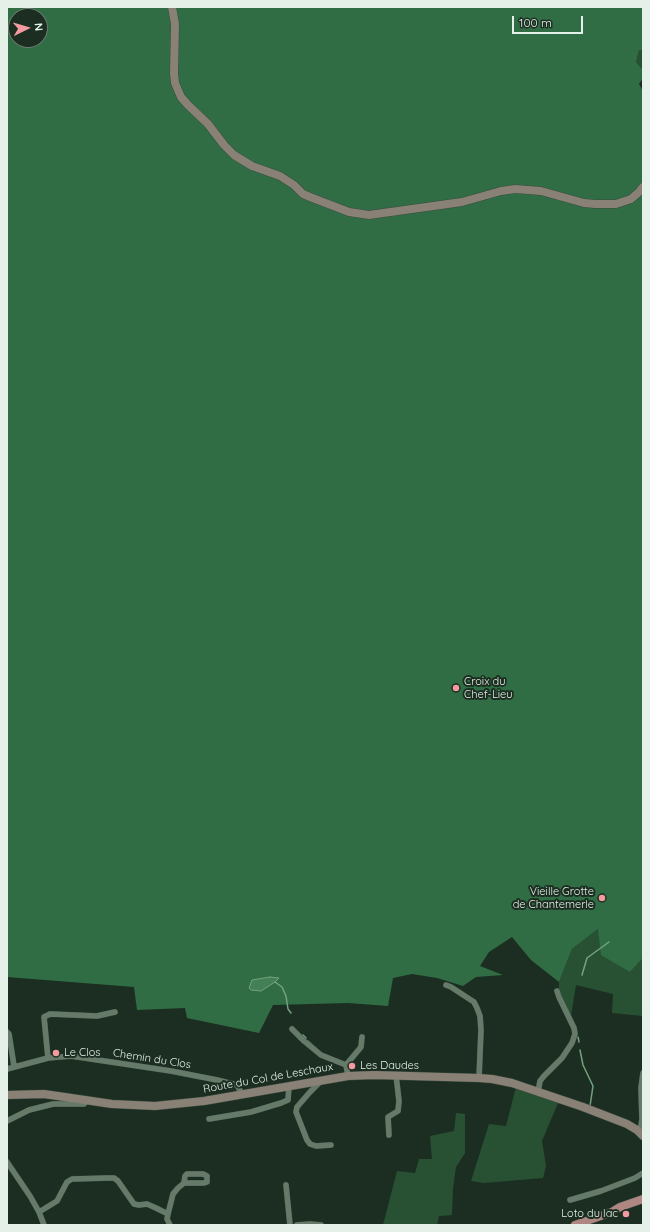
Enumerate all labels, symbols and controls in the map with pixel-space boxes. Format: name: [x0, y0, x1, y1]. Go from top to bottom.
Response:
north arrow: [8, 8, 48, 48]
scale bar: [514, 8, 585, 34]
text: 100 m: [519, 15, 552, 30]
text: N: [32, 22, 46, 32]
place label: Croix du Chef-Lieu: [464, 675, 513, 701]
marker: Croix du Chef-Lieu: [451, 683, 461, 693]
place label: Vieille Grotte de Chantemerle: [513, 885, 594, 911]
marker: Vieille Grotte de Chantemerle: [597, 893, 607, 903]
place label: Le Clos: [64, 1046, 100, 1060]
street label: Chemin du Clos: [112, 1046, 192, 1072]
marker: Le Clos: [51, 1048, 61, 1058]
place label: Les Daudes: [360, 1059, 419, 1073]
street label: Route du Col de Leschaux: [202, 1060, 334, 1096]
marker: Les Daudes: [347, 1061, 357, 1071]
place label: Loto du lac: [561, 1207, 618, 1221]
marker: Loto du lac: [621, 1209, 631, 1219]

